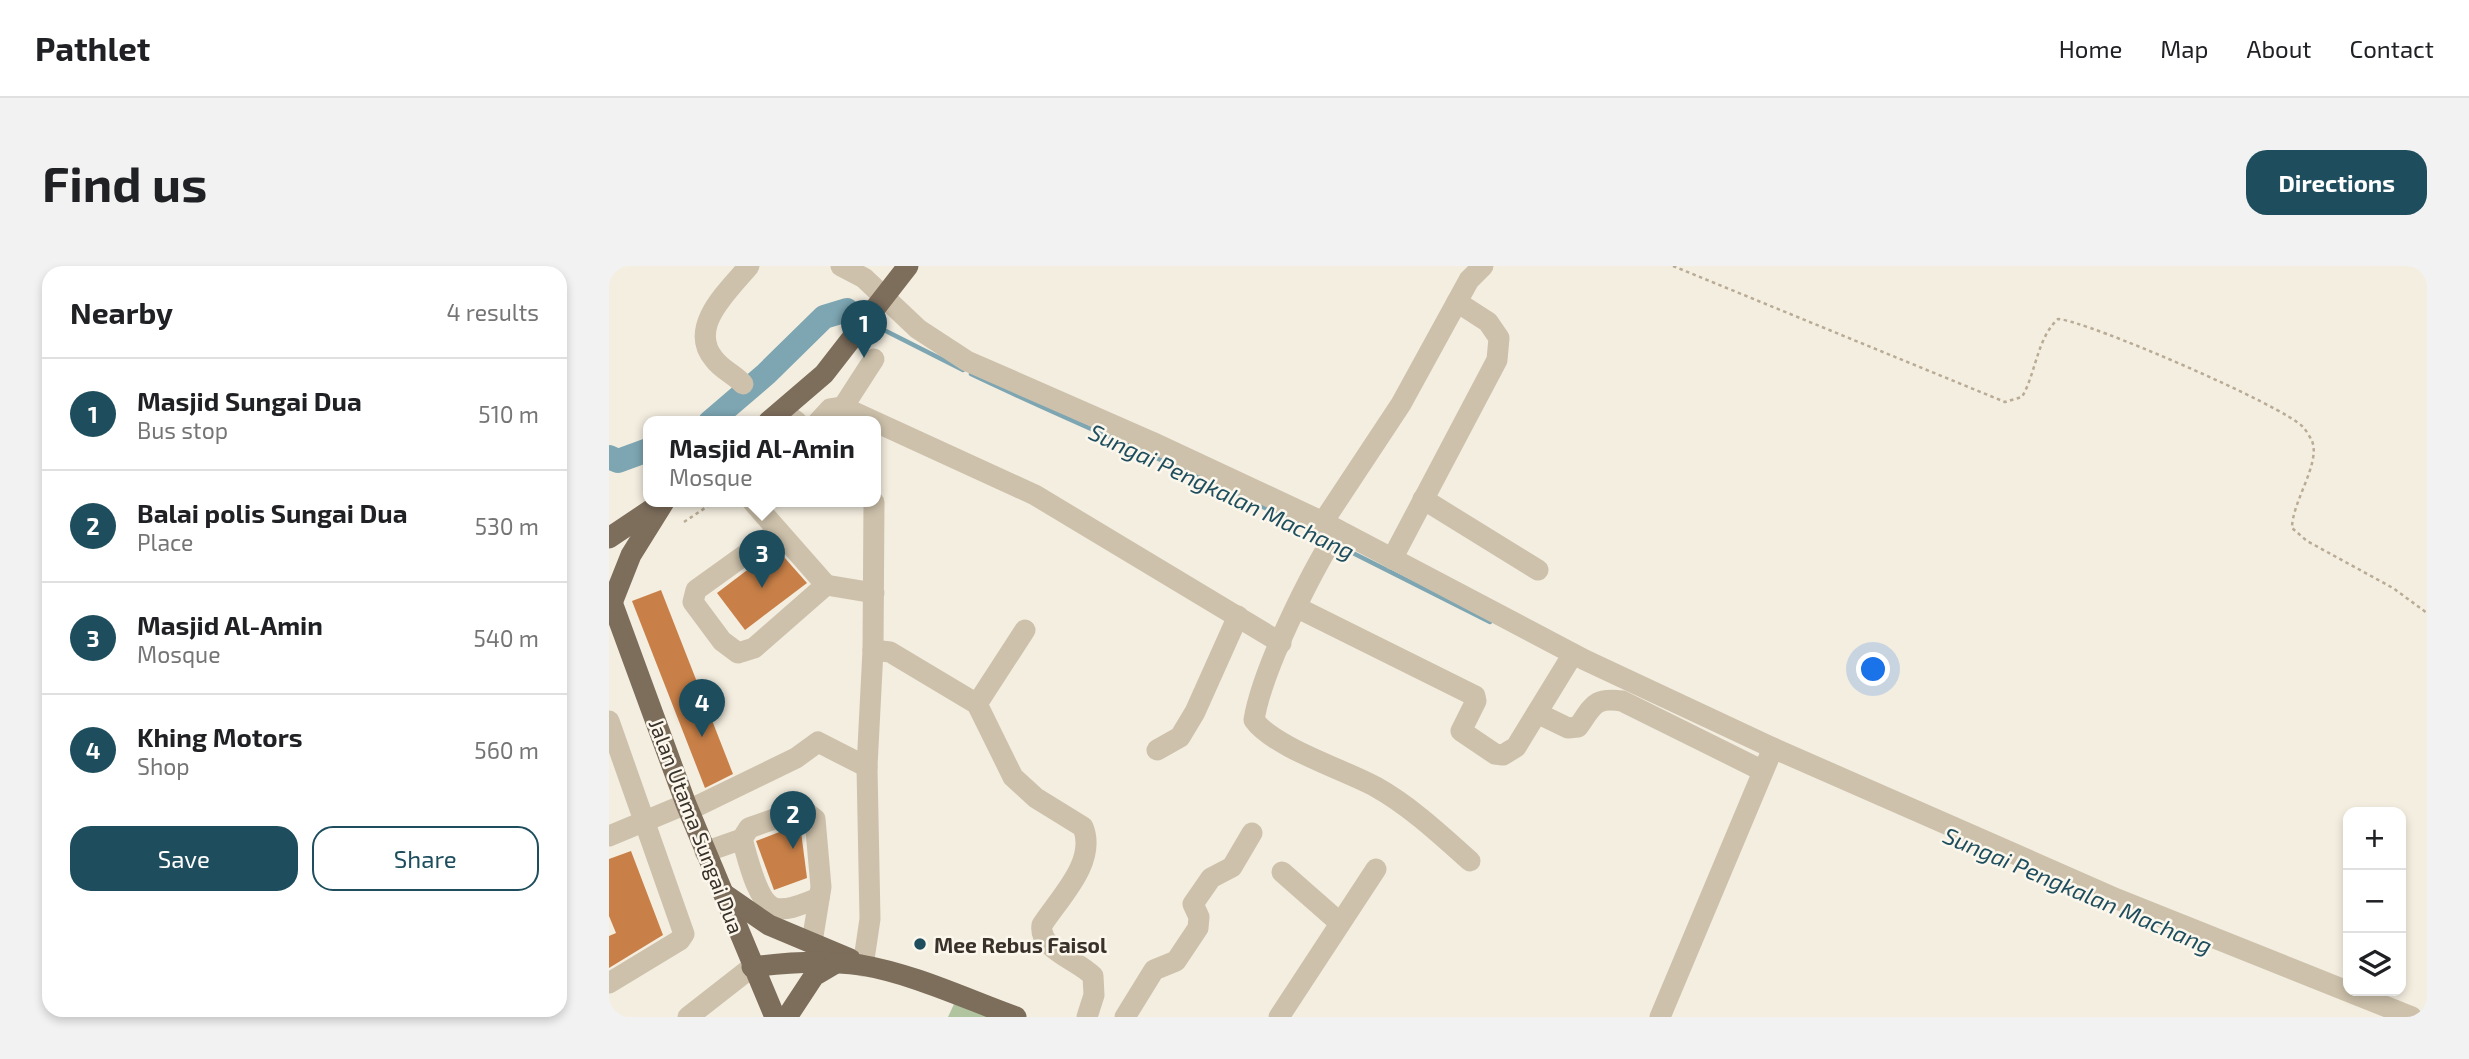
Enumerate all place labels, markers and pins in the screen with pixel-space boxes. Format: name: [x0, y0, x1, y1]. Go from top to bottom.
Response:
pin: 1: [841, 300, 887, 358]
pin: 3: [739, 530, 785, 588]
pin: 4: [679, 679, 725, 737]
pin: 2: [770, 791, 816, 849]
place label: Mee Rebus Faisol: [934, 932, 1107, 957]
marker: Mee Rebus Faisol: [912, 936, 928, 952]

